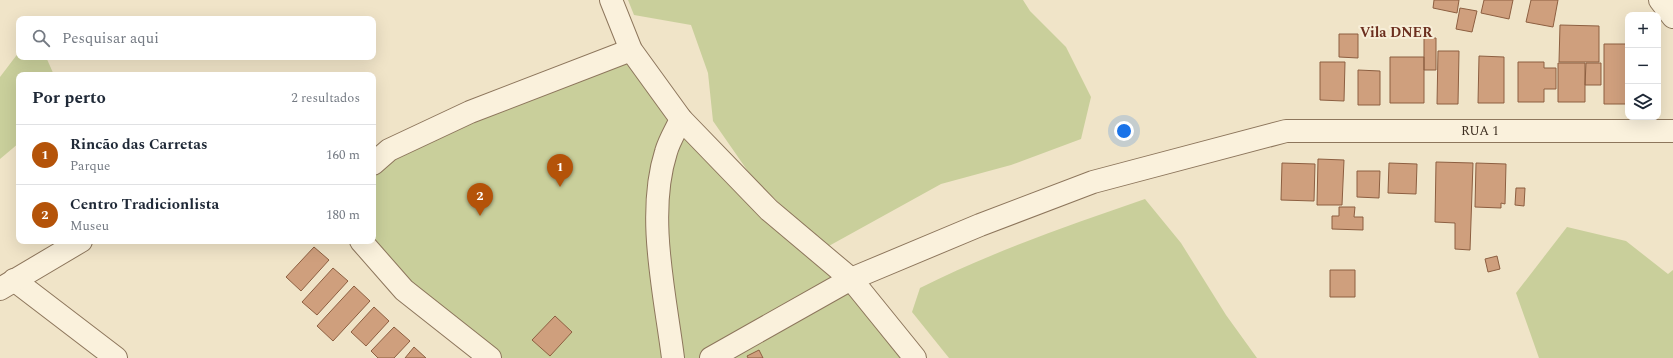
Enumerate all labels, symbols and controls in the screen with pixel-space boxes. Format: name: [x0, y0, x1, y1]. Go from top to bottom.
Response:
map controls: [1625, 12, 1661, 120]
button: +: [1625, 12, 1661, 48]
search box: [16, 16, 376, 60]
district label: Vila DNER: [1360, 22, 1433, 43]
icon: search: [30, 27, 52, 49]
text: Pesquisar aqui: [62, 27, 159, 50]
button: −: [1625, 48, 1661, 84]
button: layers: [1625, 84, 1661, 120]
text: Por perto: [32, 85, 106, 111]
text: 2 resultados: [291, 88, 360, 108]
your location: [1114, 121, 1134, 141]
street label: RUA 1: [1461, 121, 1499, 141]
text: Rincão das Carretas: [70, 133, 208, 156]
text: 1: [41, 145, 49, 165]
text: 160 m: [326, 145, 360, 165]
pin: 1: [547, 154, 573, 187]
text: Parque: [70, 156, 110, 176]
pin: 2: [467, 183, 493, 216]
text: Centro Tradicionlista: [70, 193, 219, 216]
text: 2: [41, 205, 49, 225]
text: 180 m: [326, 205, 360, 225]
text: Museu: [70, 216, 109, 236]

